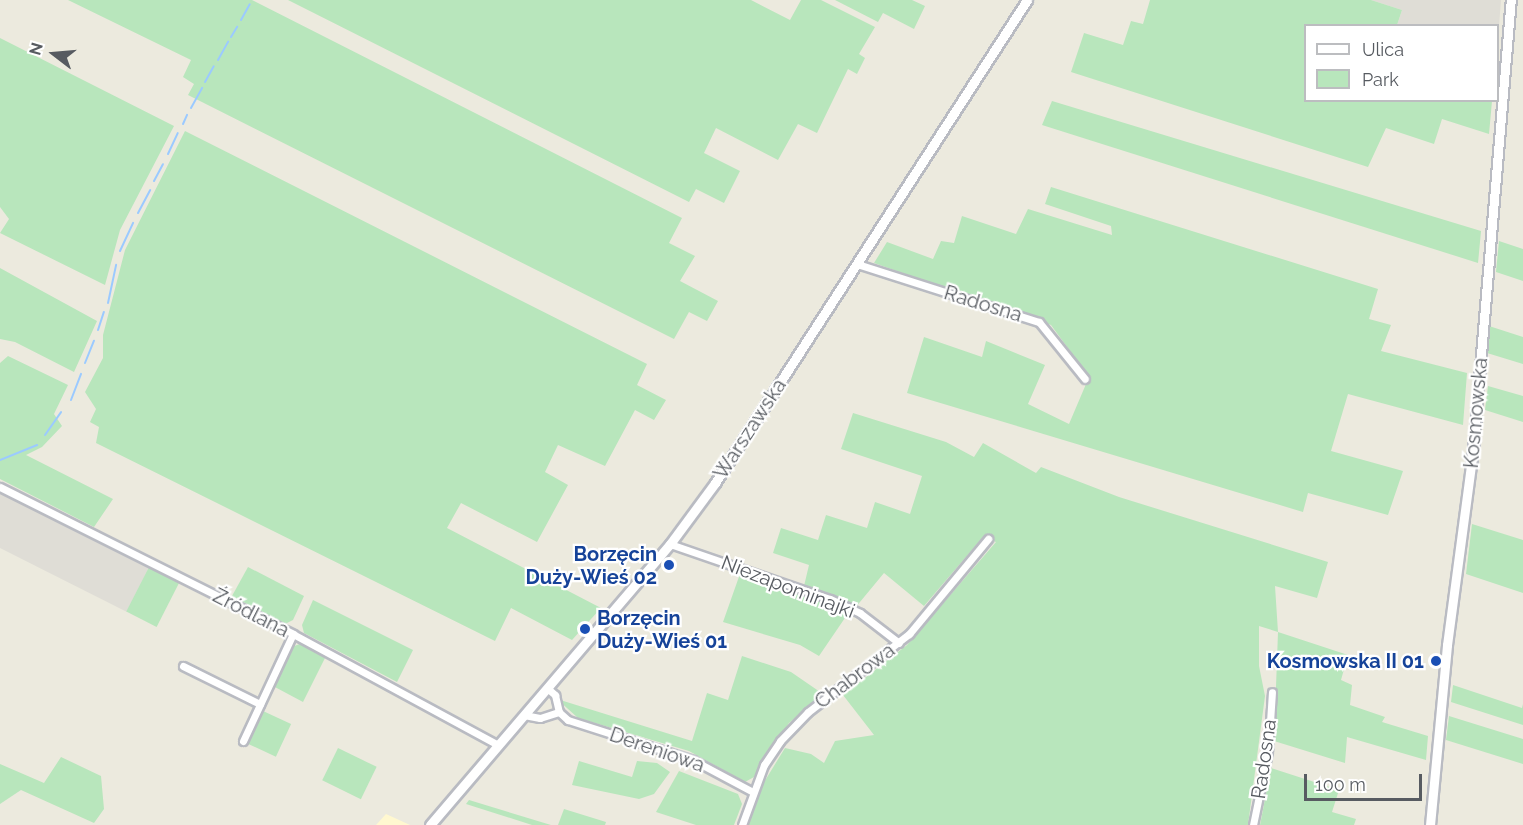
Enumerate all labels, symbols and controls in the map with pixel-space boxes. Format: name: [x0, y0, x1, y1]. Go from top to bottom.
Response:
north arrow: [24, 24, 84, 84]
legend: [1304, 24, 1499, 102]
text: Ulica: [1362, 39, 1404, 60]
text: N: [25, 40, 47, 57]
text: Park: [1362, 69, 1399, 90]
street label: Radosna: [941, 281, 1025, 327]
street label: Kosmowska: [1459, 357, 1493, 469]
street label: Warszawska: [709, 374, 791, 484]
place label: Borzęcin Duży-Wieś 02: [525, 542, 657, 589]
street label: Niezapominajki: [718, 551, 858, 623]
marker: Borzęcin Duży-Wieś 02: [662, 558, 676, 572]
street label: Źródlana: [209, 584, 293, 642]
place label: Borzęcin Duży-Wieś 01: [597, 606, 727, 653]
marker: Borzęcin Duży-Wieś 01: [578, 622, 592, 636]
street label: Chabrowa: [810, 638, 900, 714]
place label: Kosmowska II 01: [1267, 649, 1424, 673]
marker: Kosmowska II 01: [1429, 654, 1443, 668]
street label: Radosna: [1247, 718, 1281, 800]
street label: Dereniowa: [606, 723, 708, 777]
scale bar: [1307, 762, 1426, 800]
text: 100 m: [1315, 774, 1366, 795]

